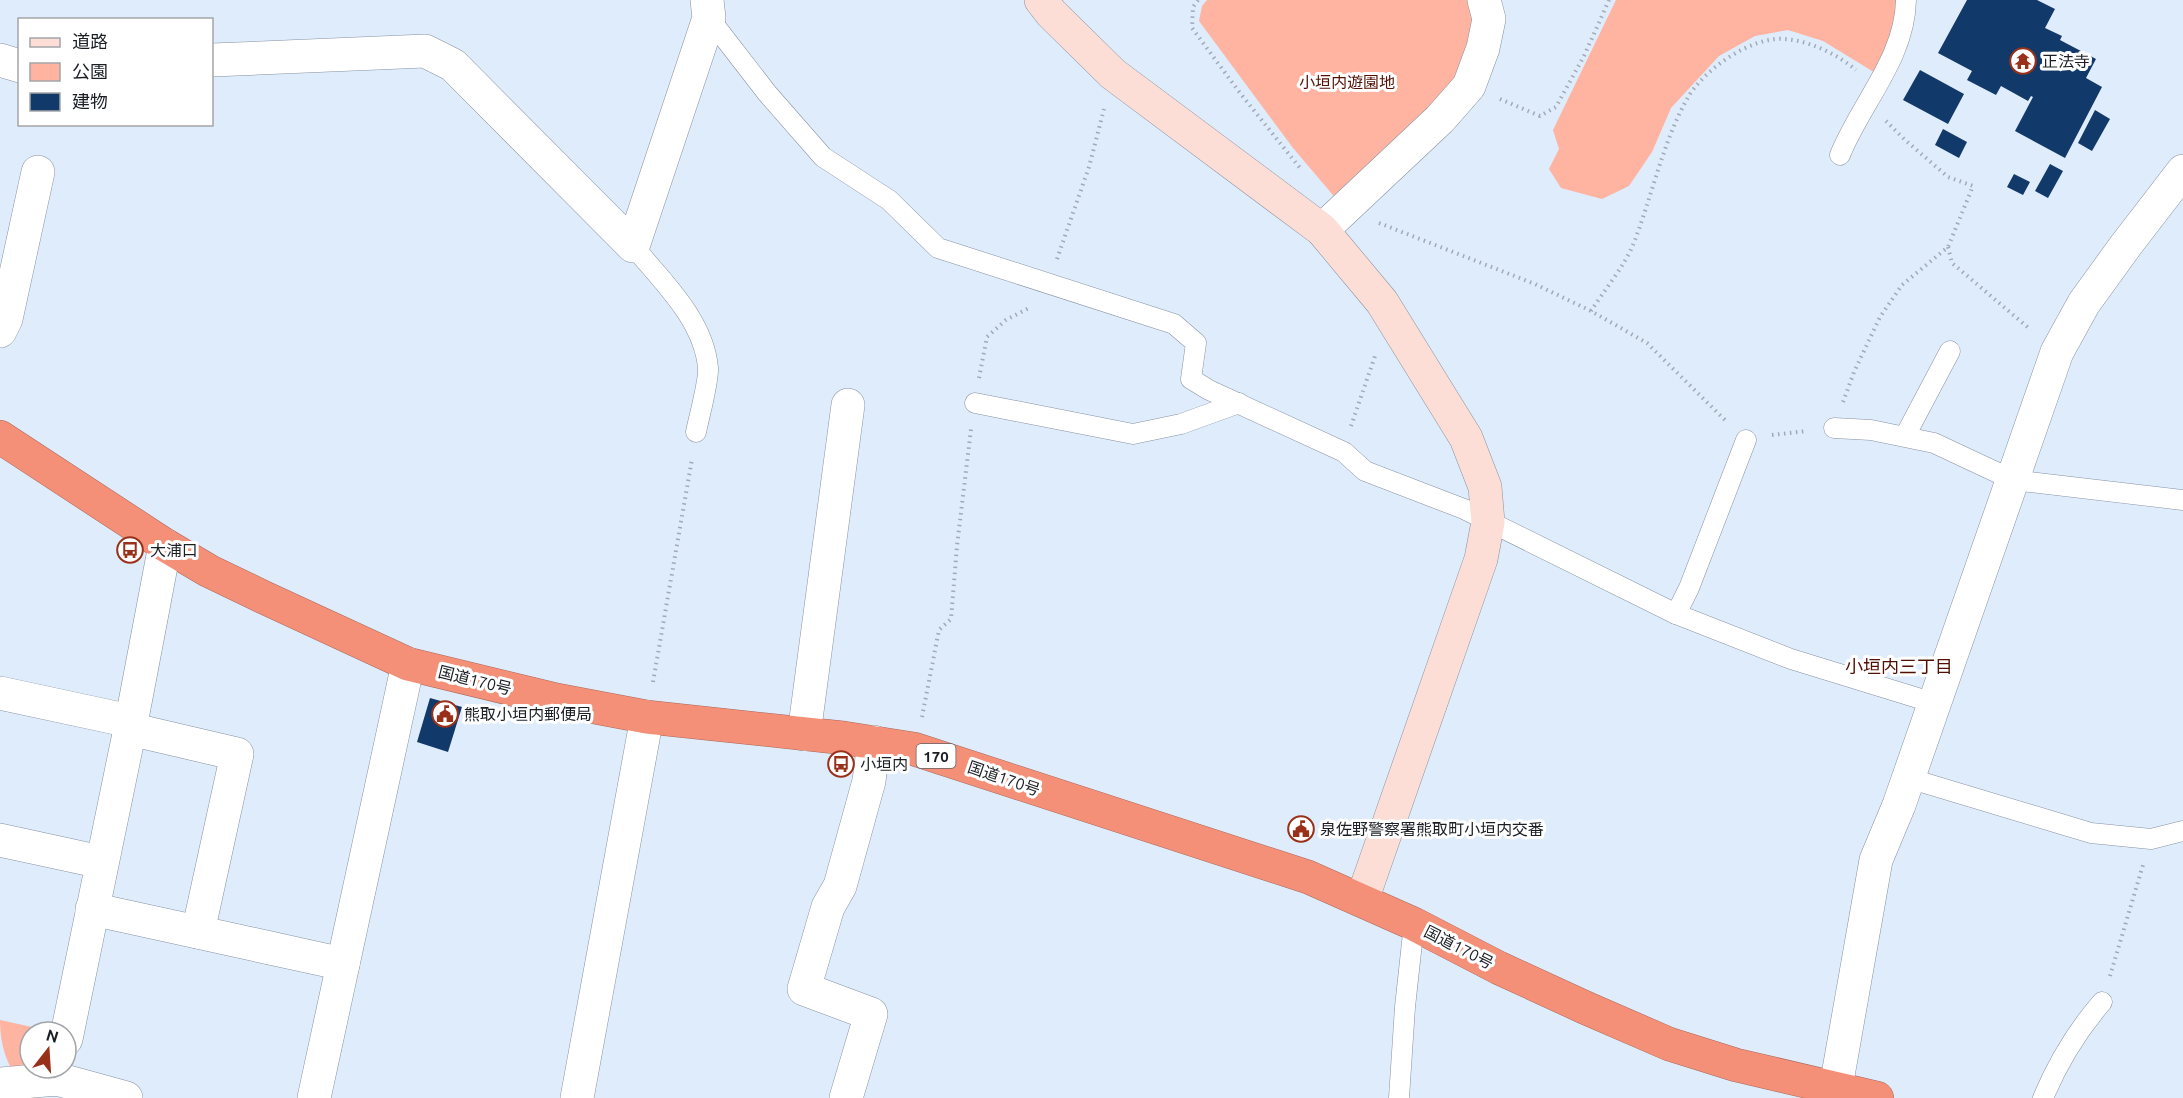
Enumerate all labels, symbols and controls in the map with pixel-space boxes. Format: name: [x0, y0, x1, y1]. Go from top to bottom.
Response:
legend: [18, 18, 213, 126]
text: 道路: [72, 31, 108, 51]
temple icon: 正法寺: [2008, 46, 2038, 76]
place label: 正法寺: [2042, 52, 2090, 70]
text: 公園: [72, 61, 108, 81]
park label: 小垣内遊園地: [1299, 73, 1395, 91]
text: 建物: [72, 91, 108, 111]
bus stop icon: 大浦口: [115, 535, 145, 565]
place label: 大浦口: [150, 541, 198, 559]
district label: 小垣内三丁目: [1845, 656, 1953, 676]
street label: 国道170号: [436, 662, 514, 698]
public building icon: 熊取小垣内郵便局: [430, 699, 460, 729]
place label: 熊取小垣内郵便局: [464, 705, 592, 723]
road number: 170: [916, 744, 956, 768]
bus stop icon: 小垣内: [826, 749, 856, 779]
place label: 小垣内: [860, 755, 908, 773]
street label: 国道170号: [966, 757, 1042, 799]
public building icon: 泉佐野警察署熊取町小垣内交番: [1286, 814, 1316, 844]
place label: 泉佐野警察署熊取町小垣内交番: [1320, 820, 1544, 838]
street label: 国道170号: [1421, 922, 1497, 972]
north arrow: [18, 1020, 78, 1080]
text: N: [44, 1025, 61, 1046]

